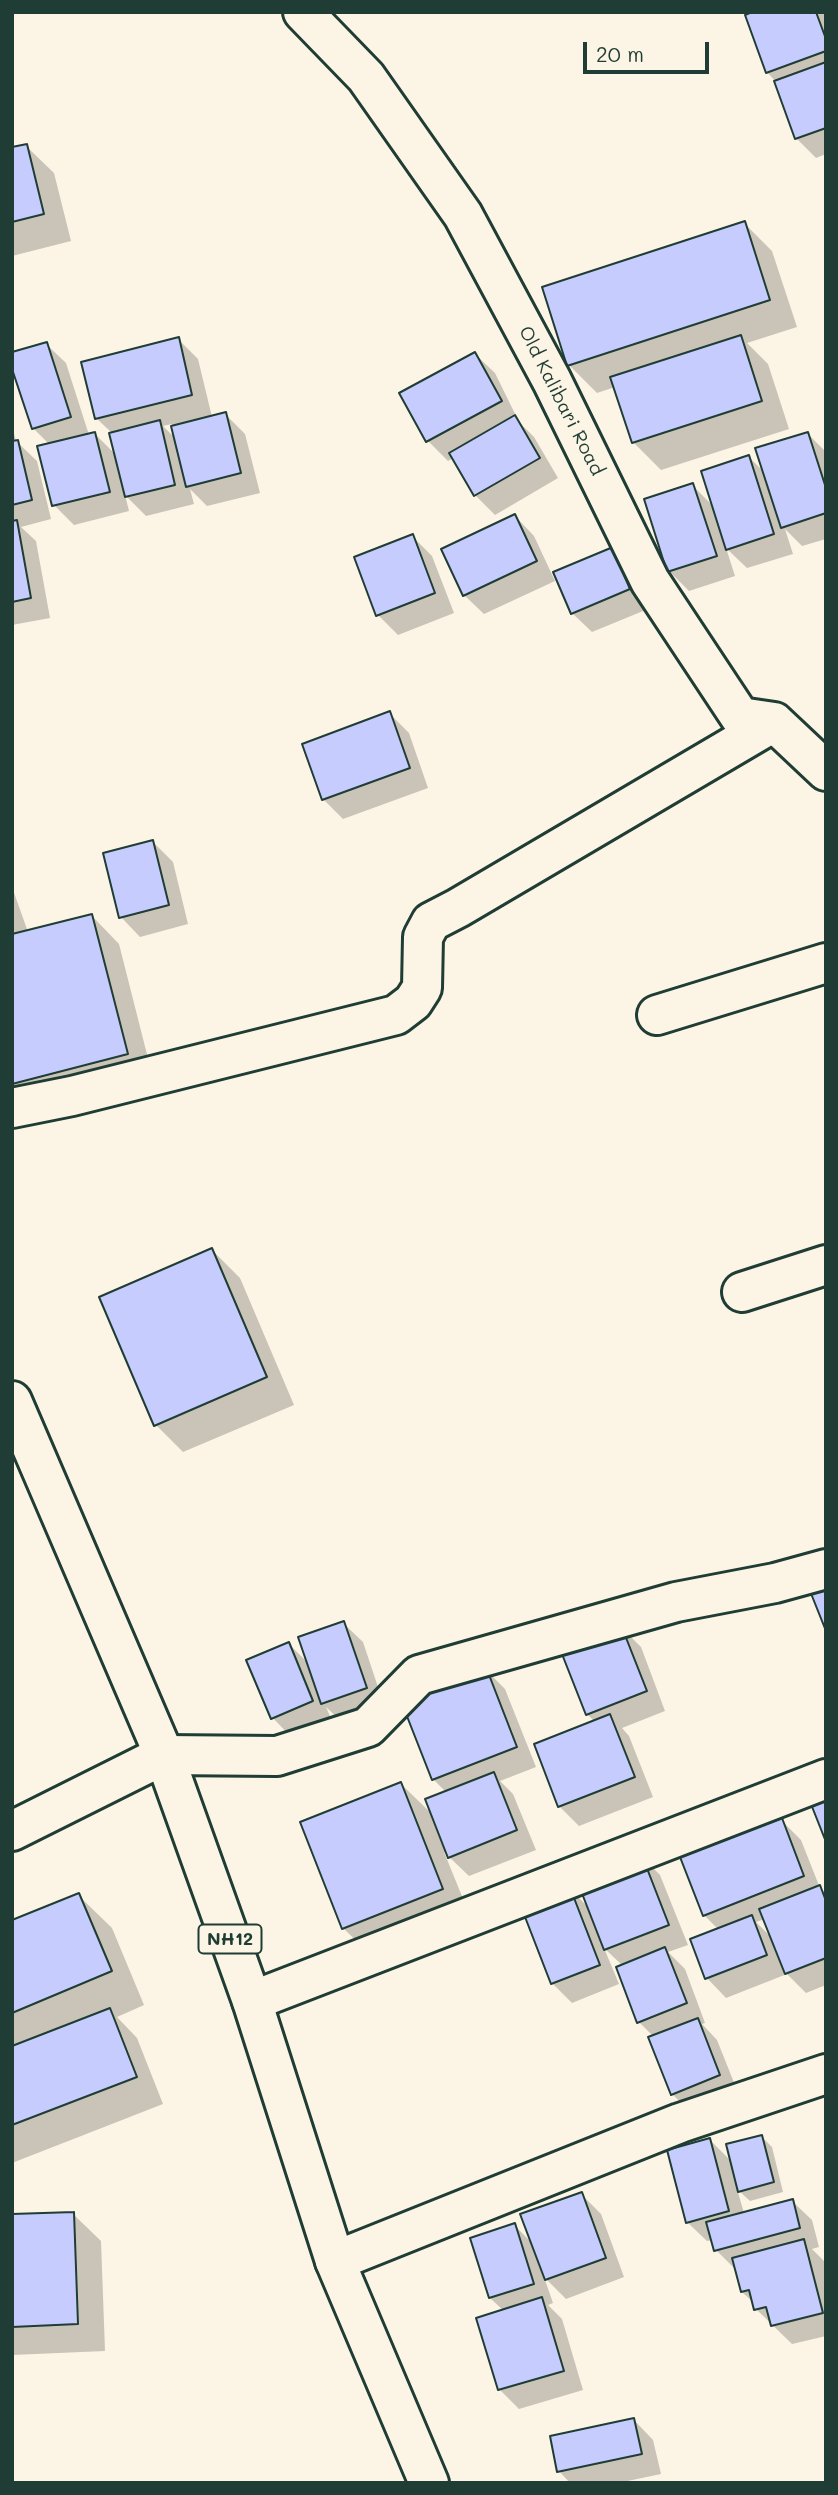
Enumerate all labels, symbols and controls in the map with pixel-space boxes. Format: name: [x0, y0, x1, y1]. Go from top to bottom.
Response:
scale bar: [586, 28, 712, 72]
text: 20 m: [596, 40, 644, 67]
street label: Old Kalibari Road: [513, 322, 609, 480]
road number: NH12: [198, 1924, 262, 1954]

